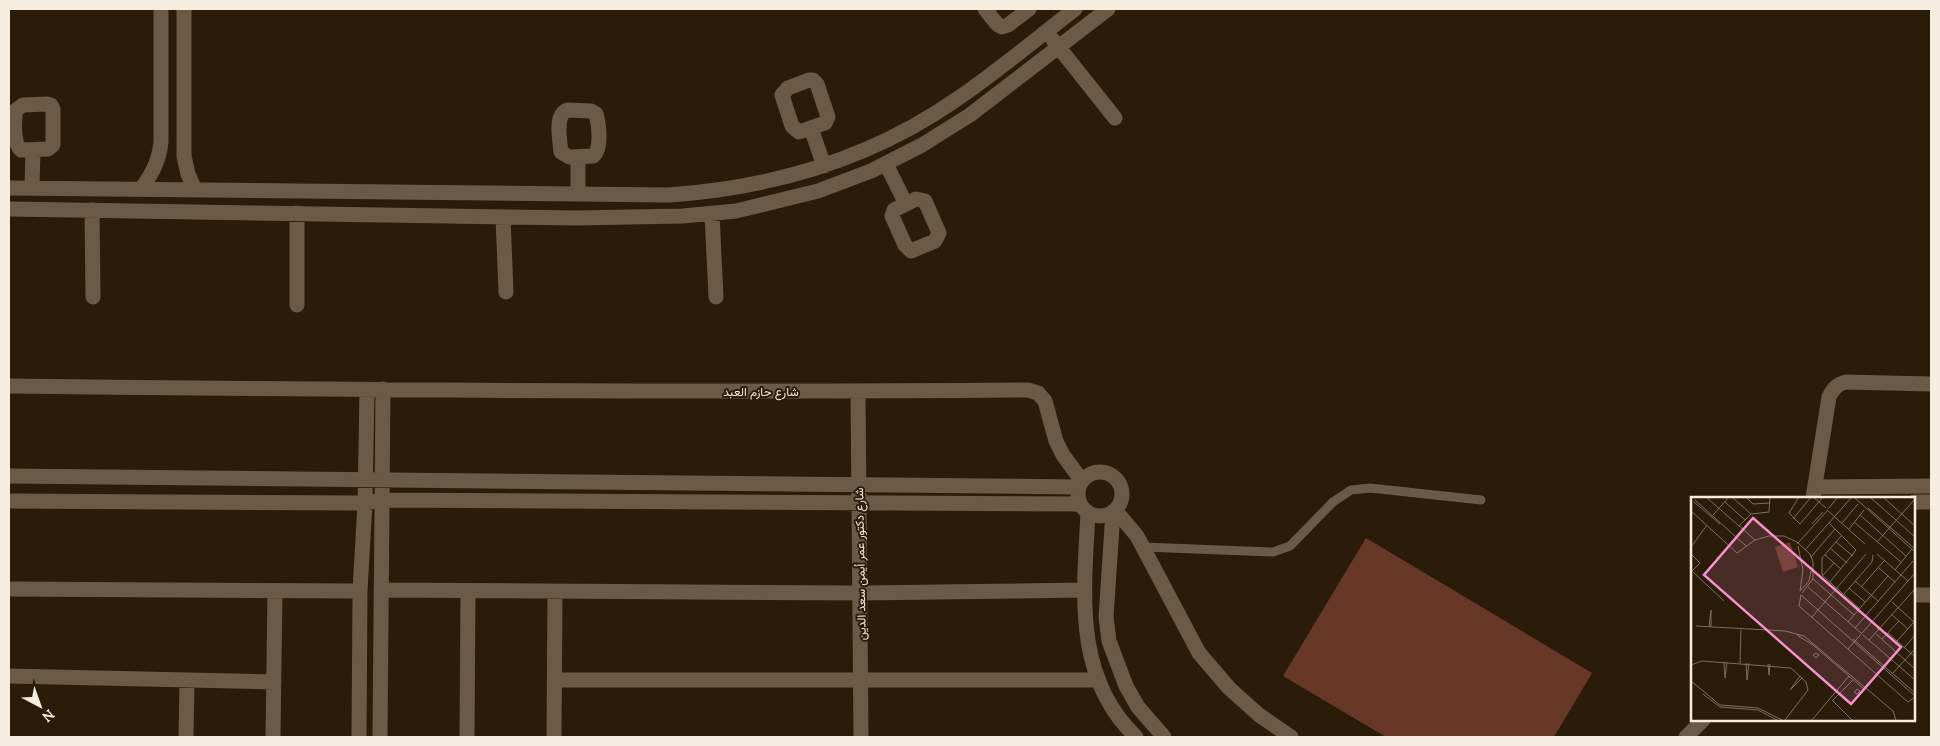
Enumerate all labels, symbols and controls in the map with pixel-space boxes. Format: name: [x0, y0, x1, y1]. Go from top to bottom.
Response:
street label: شارع حازم العبد: [723, 384, 799, 401]
street label: شارع دكتور عمر أيمن سعد الدين: [851, 488, 871, 640]
inset map: [1691, 497, 1915, 721]
north arrow: [15, 681, 65, 731]
text: N: [38, 705, 59, 726]

